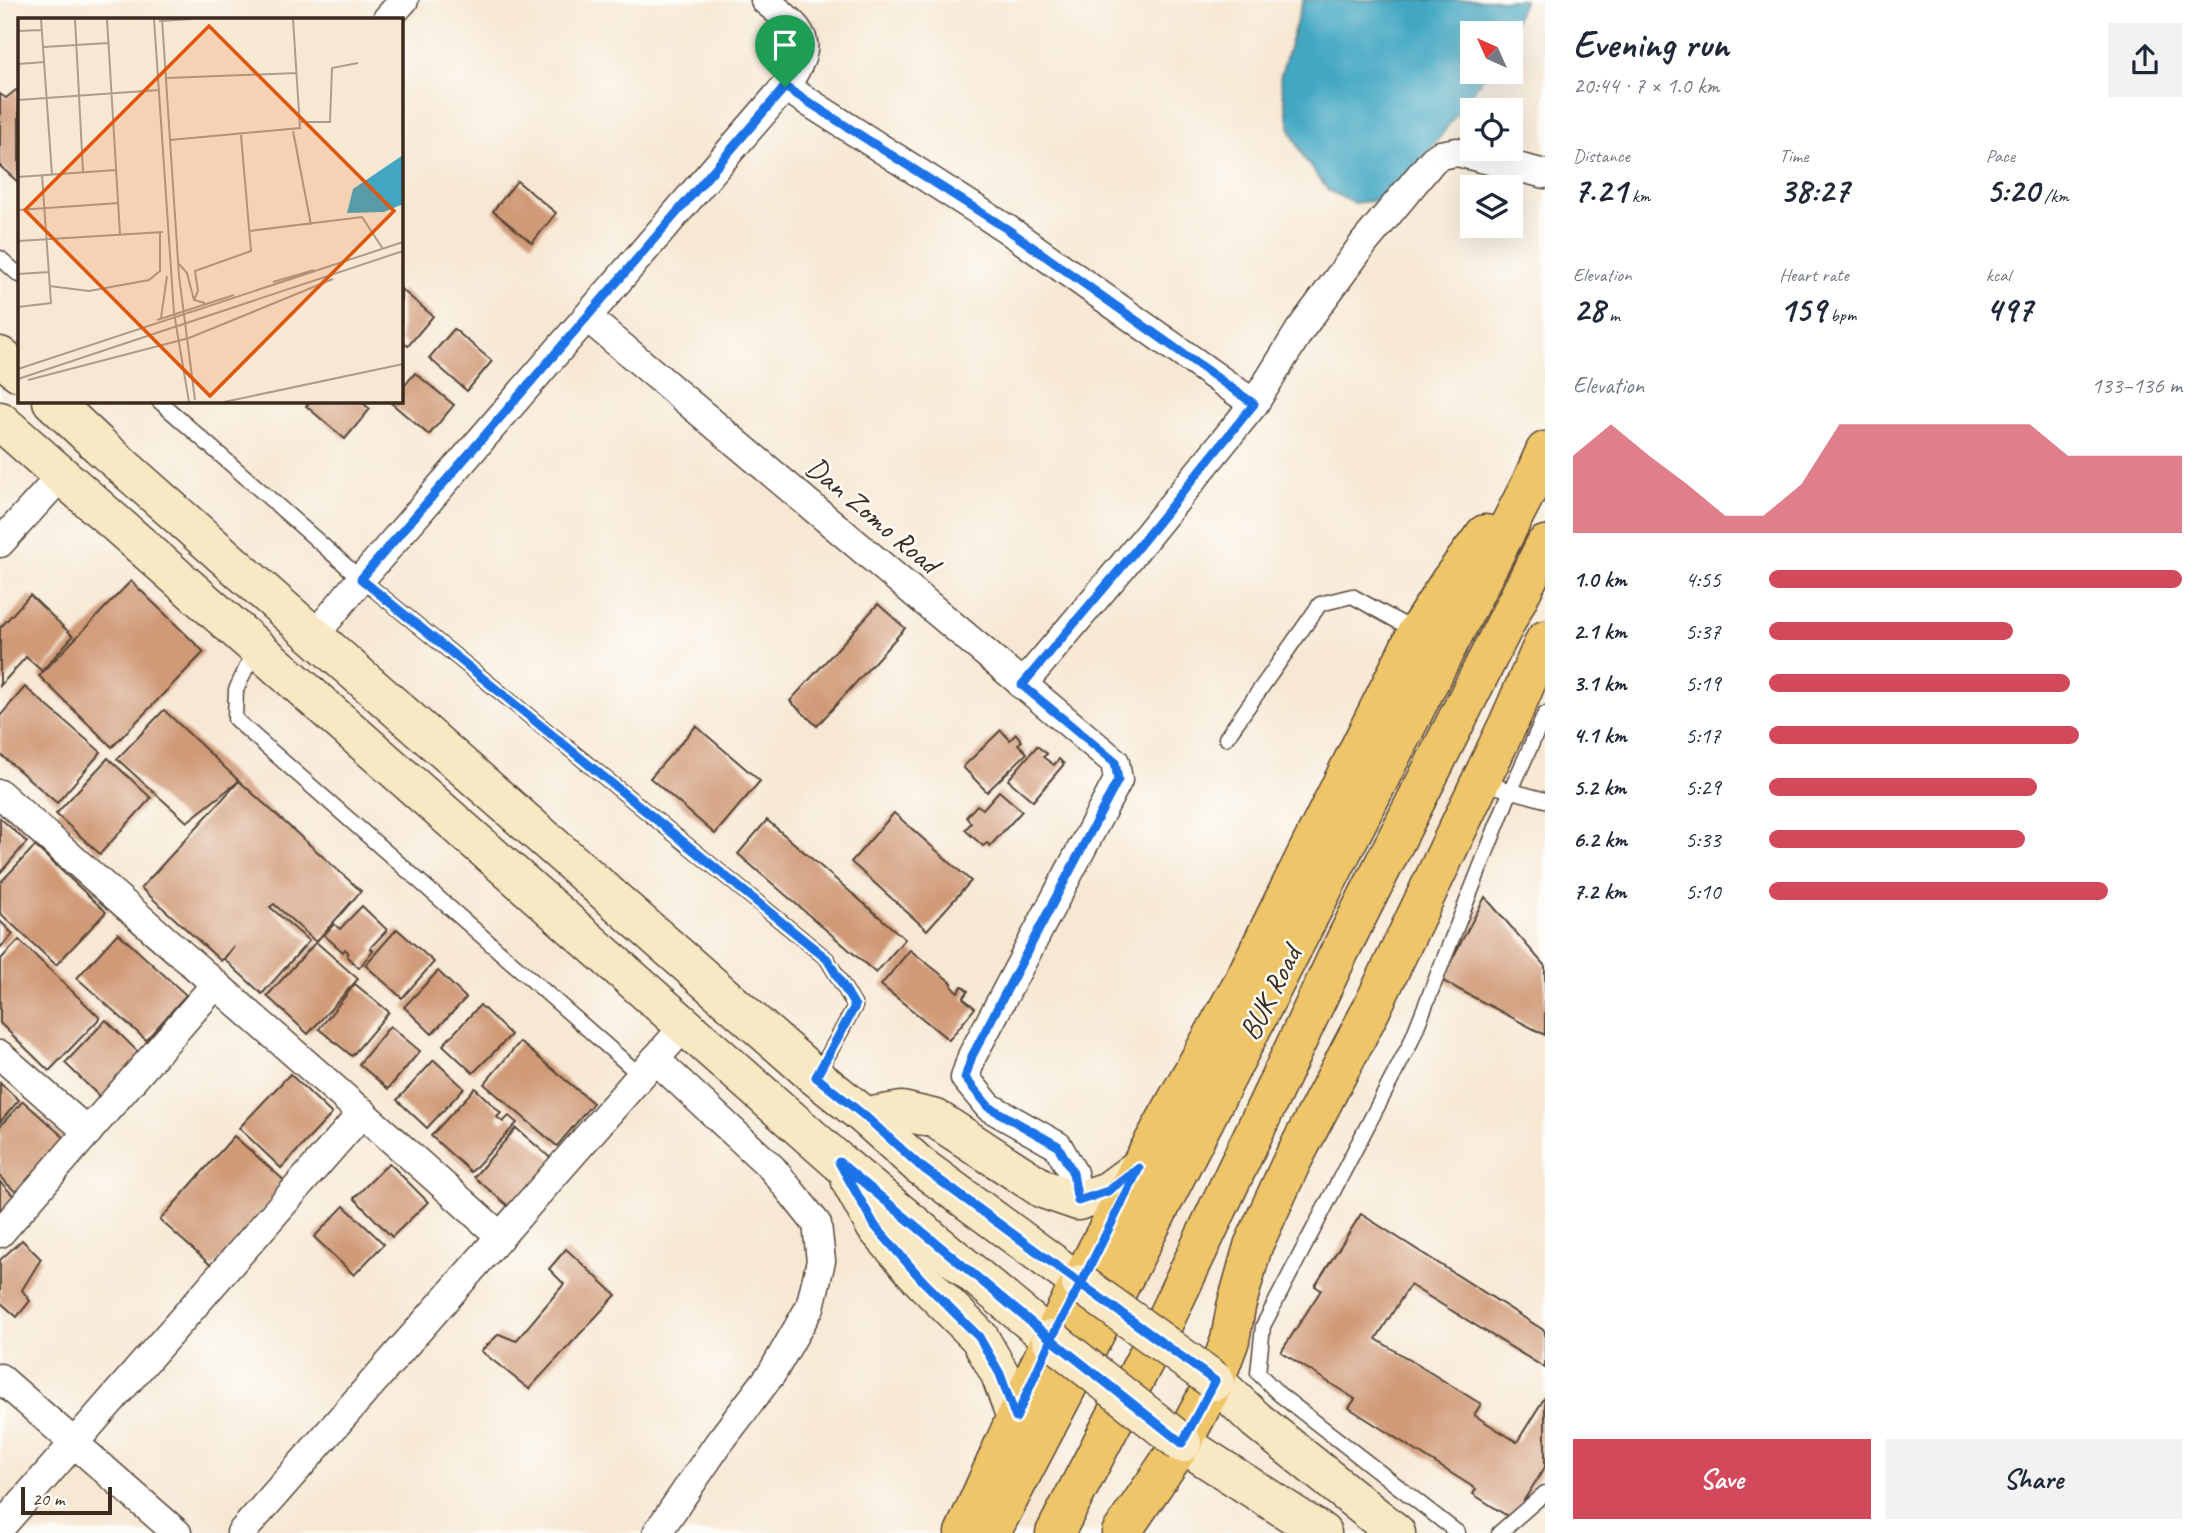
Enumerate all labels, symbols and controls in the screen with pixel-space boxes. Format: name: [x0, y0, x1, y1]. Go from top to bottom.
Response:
pin: [755, 15, 815, 87]
inset map: [18, 18, 402, 402]
north arrow: [1460, 21, 1522, 84]
map controls: [1460, 21, 1523, 238]
text: Evening run: [1573, 21, 1729, 68]
button: share: [2108, 23, 2182, 97]
icon: arrive: [766, 26, 804, 64]
text: 20:44 · 7 × 1.0 km: [1573, 71, 1719, 100]
button: locate: [1460, 98, 1523, 161]
text: Distance: [1573, 144, 1630, 168]
text: Time: [1779, 144, 1808, 168]
text: Pace: [1986, 144, 2015, 168]
text: 7.21: [1573, 168, 1627, 213]
text: 38:27: [1779, 168, 1849, 213]
text: 5:20: [1986, 168, 2039, 213]
button: layers: [1460, 175, 1523, 238]
text: km: [1627, 184, 1650, 208]
text: /km: [2039, 184, 2069, 208]
text: Elevation: [1573, 263, 1631, 287]
text: Heart rate: [1779, 263, 1849, 287]
text: kcal: [1986, 263, 2011, 287]
text: 28: [1573, 287, 1605, 332]
text: 159: [1779, 287, 1826, 332]
text: 497: [1986, 287, 2032, 332]
text: m: [1605, 303, 1620, 327]
text: bpm: [1826, 303, 1856, 327]
text: Elevation: [1573, 371, 1644, 400]
text: 133–136 m: [2091, 371, 2182, 400]
street label: Dan Zomo Road: [798, 448, 951, 585]
text: 1.0 km: [1573, 565, 1627, 594]
text: 4:55: [1685, 565, 1721, 594]
text: 2.1 km: [1573, 617, 1627, 646]
text: 5:37: [1685, 617, 1721, 646]
text: 3.1 km: [1573, 669, 1627, 698]
text: 5:19: [1685, 669, 1721, 698]
text: 4.1 km: [1573, 721, 1627, 750]
text: 5:17: [1685, 721, 1721, 750]
text: 5.2 km: [1573, 773, 1626, 802]
text: 5:29: [1685, 773, 1721, 802]
text: 6.2 km: [1573, 825, 1627, 854]
text: 5:33: [1685, 825, 1721, 854]
text: 7.2 km: [1573, 877, 1626, 906]
text: 5:10: [1685, 877, 1721, 906]
street label: BUK Road: [1230, 936, 1312, 1046]
button: Save: [1573, 1439, 1871, 1519]
button: Share: [1885, 1439, 2182, 1519]
scale bar: [21, 1484, 112, 1516]
text: 20 m: [32, 1487, 64, 1511]

